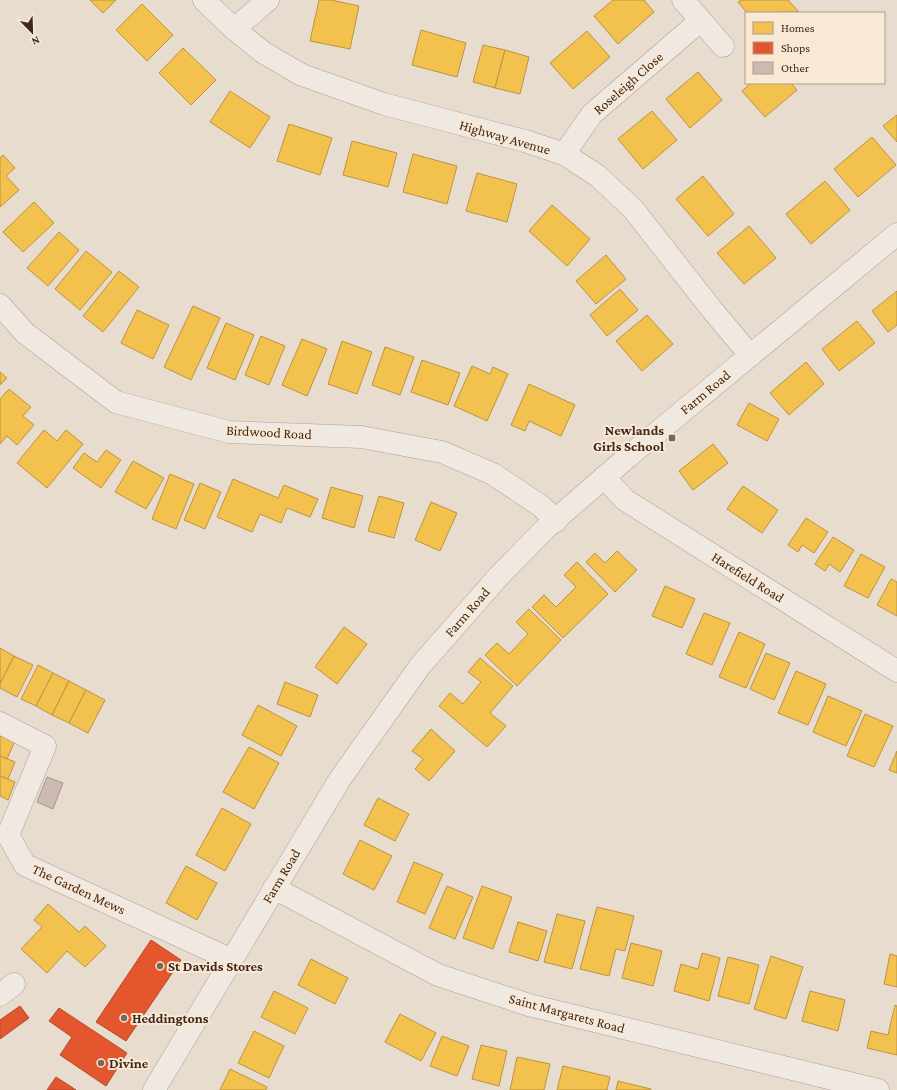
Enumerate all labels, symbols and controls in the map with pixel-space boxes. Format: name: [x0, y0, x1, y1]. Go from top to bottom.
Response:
north arrow: [12, 12, 52, 52]
legend: [745, 12, 885, 84]
text: Homes: [781, 21, 815, 35]
text: N: [30, 34, 42, 48]
text: Shops: [781, 41, 810, 55]
street label: Roseleigh Close: [590, 48, 666, 118]
text: Other: [781, 61, 810, 75]
street label: Highway Avenue: [458, 116, 552, 158]
street label: Farm Road: [677, 366, 734, 418]
street label: Birdwood Road: [226, 422, 313, 442]
place label: Newlands Girls School: [593, 422, 664, 454]
marker: Newlands Girls School: [667, 433, 677, 443]
street label: Harefield Road: [709, 548, 788, 606]
street label: Farm Road: [441, 584, 493, 640]
street label: Farm Road: [259, 845, 304, 906]
street label: The Garden Mews: [30, 860, 128, 918]
place label: St Davids Stores: [168, 958, 263, 974]
marker: St Davids Stores: [155, 961, 165, 971]
street label: Saint Margarets Road: [507, 990, 627, 1036]
place label: Heddingtons: [132, 1010, 209, 1026]
marker: Heddingtons: [119, 1013, 129, 1023]
place label: Divine: [109, 1055, 149, 1071]
marker: Divine: [96, 1058, 106, 1068]

